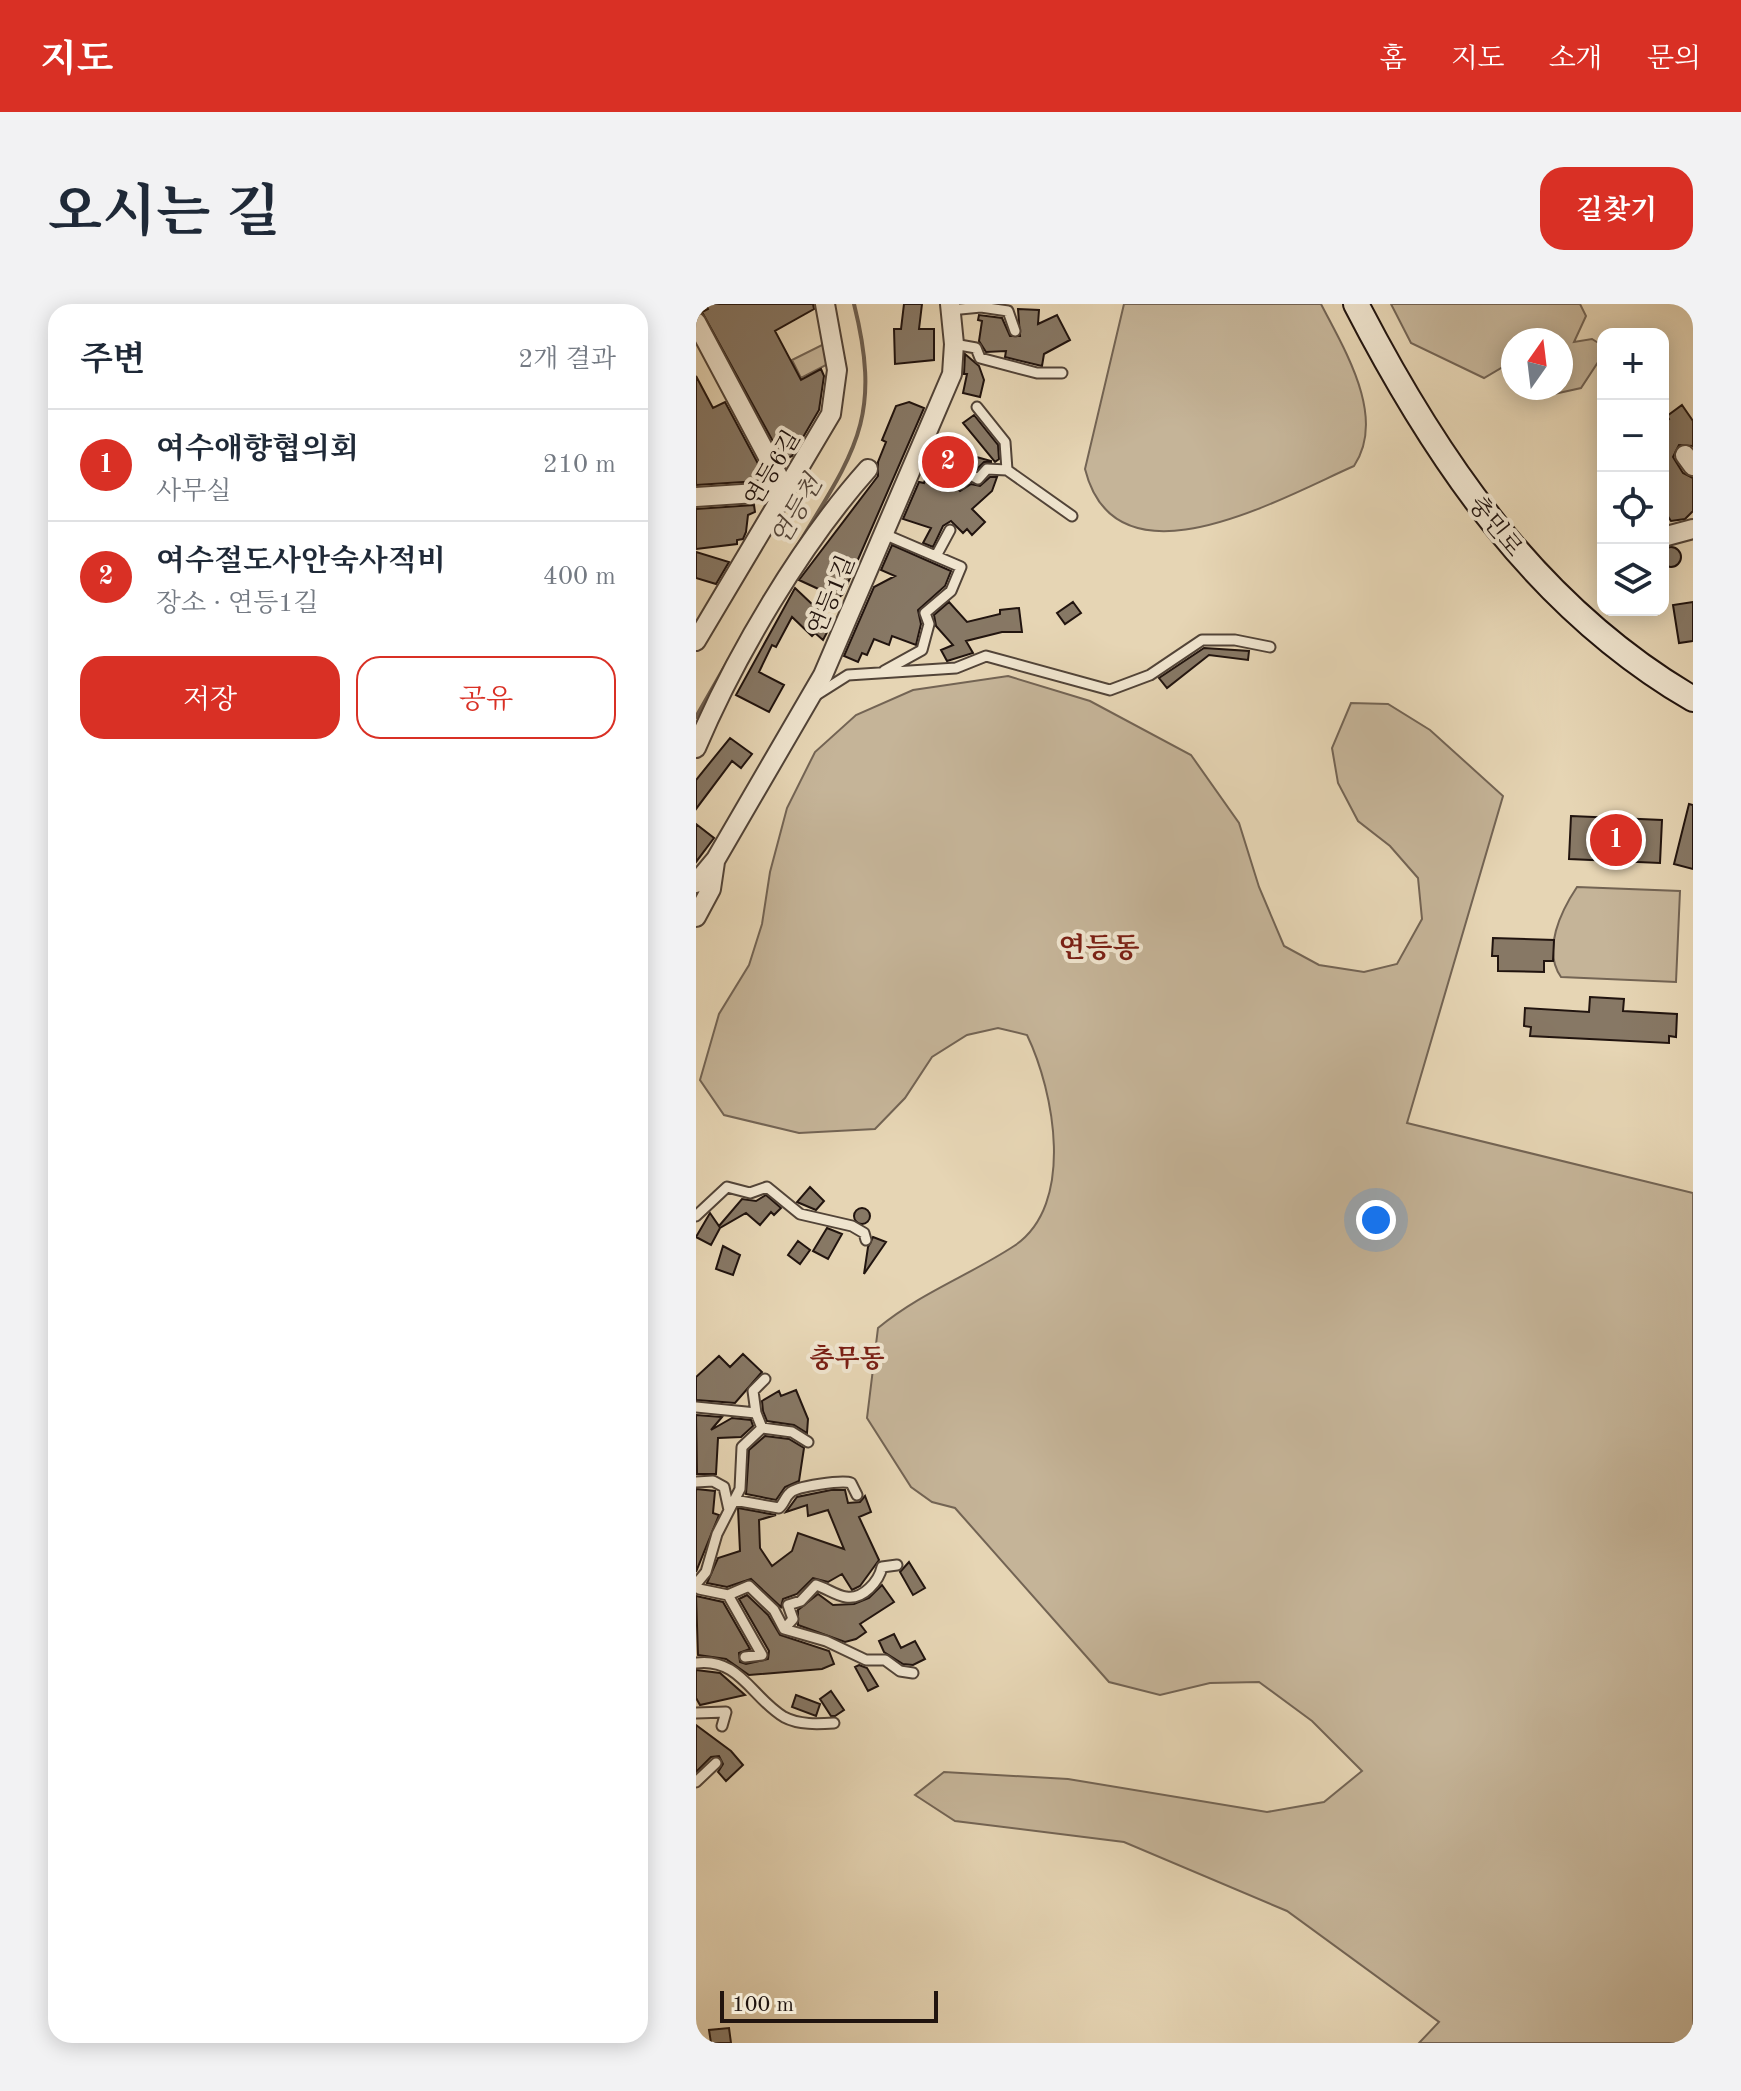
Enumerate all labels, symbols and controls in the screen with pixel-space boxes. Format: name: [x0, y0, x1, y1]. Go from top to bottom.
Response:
text: 지도: [40, 42, 113, 80]
text: 홈: [1380, 46, 1407, 74]
text: 지도: [1451, 46, 1505, 74]
text: 소개: [1549, 46, 1603, 74]
text: 문의: [1647, 46, 1701, 74]
button: 길찾기: [1540, 167, 1693, 250]
text: 오시는 길: [48, 187, 280, 243]
north arrow: [1501, 328, 1573, 400]
map controls: [1597, 328, 1669, 616]
button: +: [1597, 328, 1669, 400]
text: 주변: [80, 344, 146, 378]
text: 2개 결과: [518, 347, 616, 373]
button: −: [1597, 400, 1669, 472]
street label: 연등6길: [740, 426, 805, 511]
pin: 2: [922, 432, 974, 492]
text: 여수애향협의회: [156, 435, 359, 465]
text: 1: [98, 452, 114, 478]
text: 210 m: [543, 452, 616, 478]
water label: 연등천: [765, 469, 829, 550]
button: locate: [1597, 472, 1669, 544]
text: 사무실: [156, 479, 231, 505]
street label: 충민로: [1463, 491, 1528, 562]
button: layers: [1597, 544, 1669, 616]
text: 여수절도사안숙사적비: [156, 547, 446, 577]
street label: 연등1길: [804, 552, 860, 639]
text: 2: [98, 564, 114, 590]
text: 400 m: [543, 564, 616, 590]
text: 장소 · 연등1길: [156, 591, 319, 617]
button: 저장: [80, 656, 340, 739]
button: 공유: [356, 656, 616, 739]
pin: 1: [1590, 810, 1642, 870]
district label: 연등동: [1058, 932, 1140, 964]
your location: [1356, 1200, 1396, 1240]
district label: 충무동: [809, 1344, 885, 1373]
scale bar: [720, 1987, 938, 2023]
text: 100 m: [732, 1994, 794, 2016]

